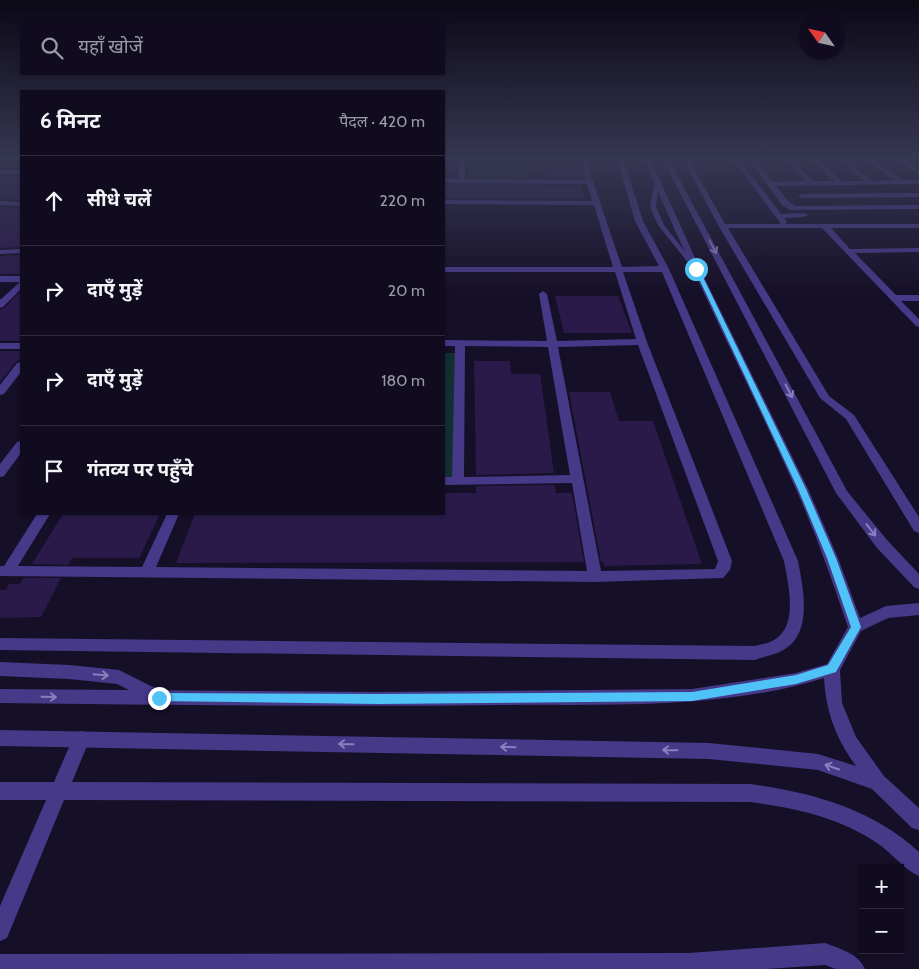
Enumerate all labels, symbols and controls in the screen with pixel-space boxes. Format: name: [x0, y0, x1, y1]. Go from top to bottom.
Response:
north arrow: [799, 15, 844, 60]
search box: [20, 20, 445, 75]
icon: search: [38, 34, 66, 62]
text: यहाँ खोजें: [78, 35, 143, 58]
text: 6 मिनट: [40, 108, 101, 133]
text: पैदल · 420 m: [339, 112, 425, 131]
icon: ahead: [40, 187, 68, 215]
text: सीधे चलें: [87, 188, 151, 211]
text: 220 m: [379, 191, 425, 210]
one-way arrow: [708, 240, 718, 255]
route start: [685, 258, 708, 281]
icon: right: [40, 277, 68, 305]
text: दाएँ मुड़ें: [87, 278, 142, 301]
text: 20 m: [388, 281, 425, 300]
icon: right: [40, 367, 68, 395]
text: दाएँ मुड़ें: [87, 368, 142, 391]
text: 180 m: [381, 371, 425, 390]
one-way arrow: [785, 383, 794, 398]
icon: arrive: [40, 457, 68, 485]
text: गंतव्य पर पहुँचे: [87, 458, 193, 481]
one-way arrow: [866, 523, 877, 536]
one-way arrow: [93, 670, 109, 680]
route end: [148, 687, 171, 710]
one-way arrow: [40, 692, 56, 702]
one-way arrow: [338, 739, 354, 749]
one-way arrow: [500, 742, 516, 752]
one-way arrow: [663, 745, 679, 755]
one-way arrow: [824, 762, 840, 771]
map controls: [859, 864, 904, 954]
button: +: [859, 864, 904, 909]
button: −: [859, 909, 904, 954]

